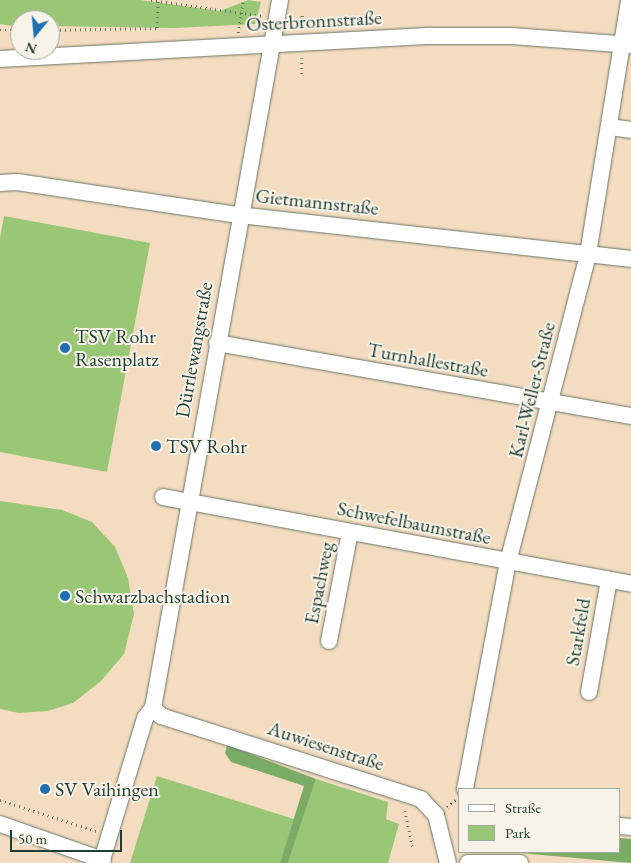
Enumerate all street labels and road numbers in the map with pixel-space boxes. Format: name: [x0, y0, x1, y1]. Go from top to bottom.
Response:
street label: Osterbronnstraße: [246, 5, 382, 37]
street label: Gietmannstraße: [254, 184, 380, 220]
street label: Dürrlewangstraße: [170, 280, 218, 420]
street label: Karl-Weller-Straße: [504, 320, 560, 460]
street label: Turnhallestraße: [366, 338, 490, 382]
street label: Schwefelbaumstraße: [335, 496, 493, 550]
street label: Espachweg: [299, 540, 339, 626]
street label: Starkfeld: [560, 596, 596, 668]
street label: Auwiesenstraße: [265, 716, 387, 776]

